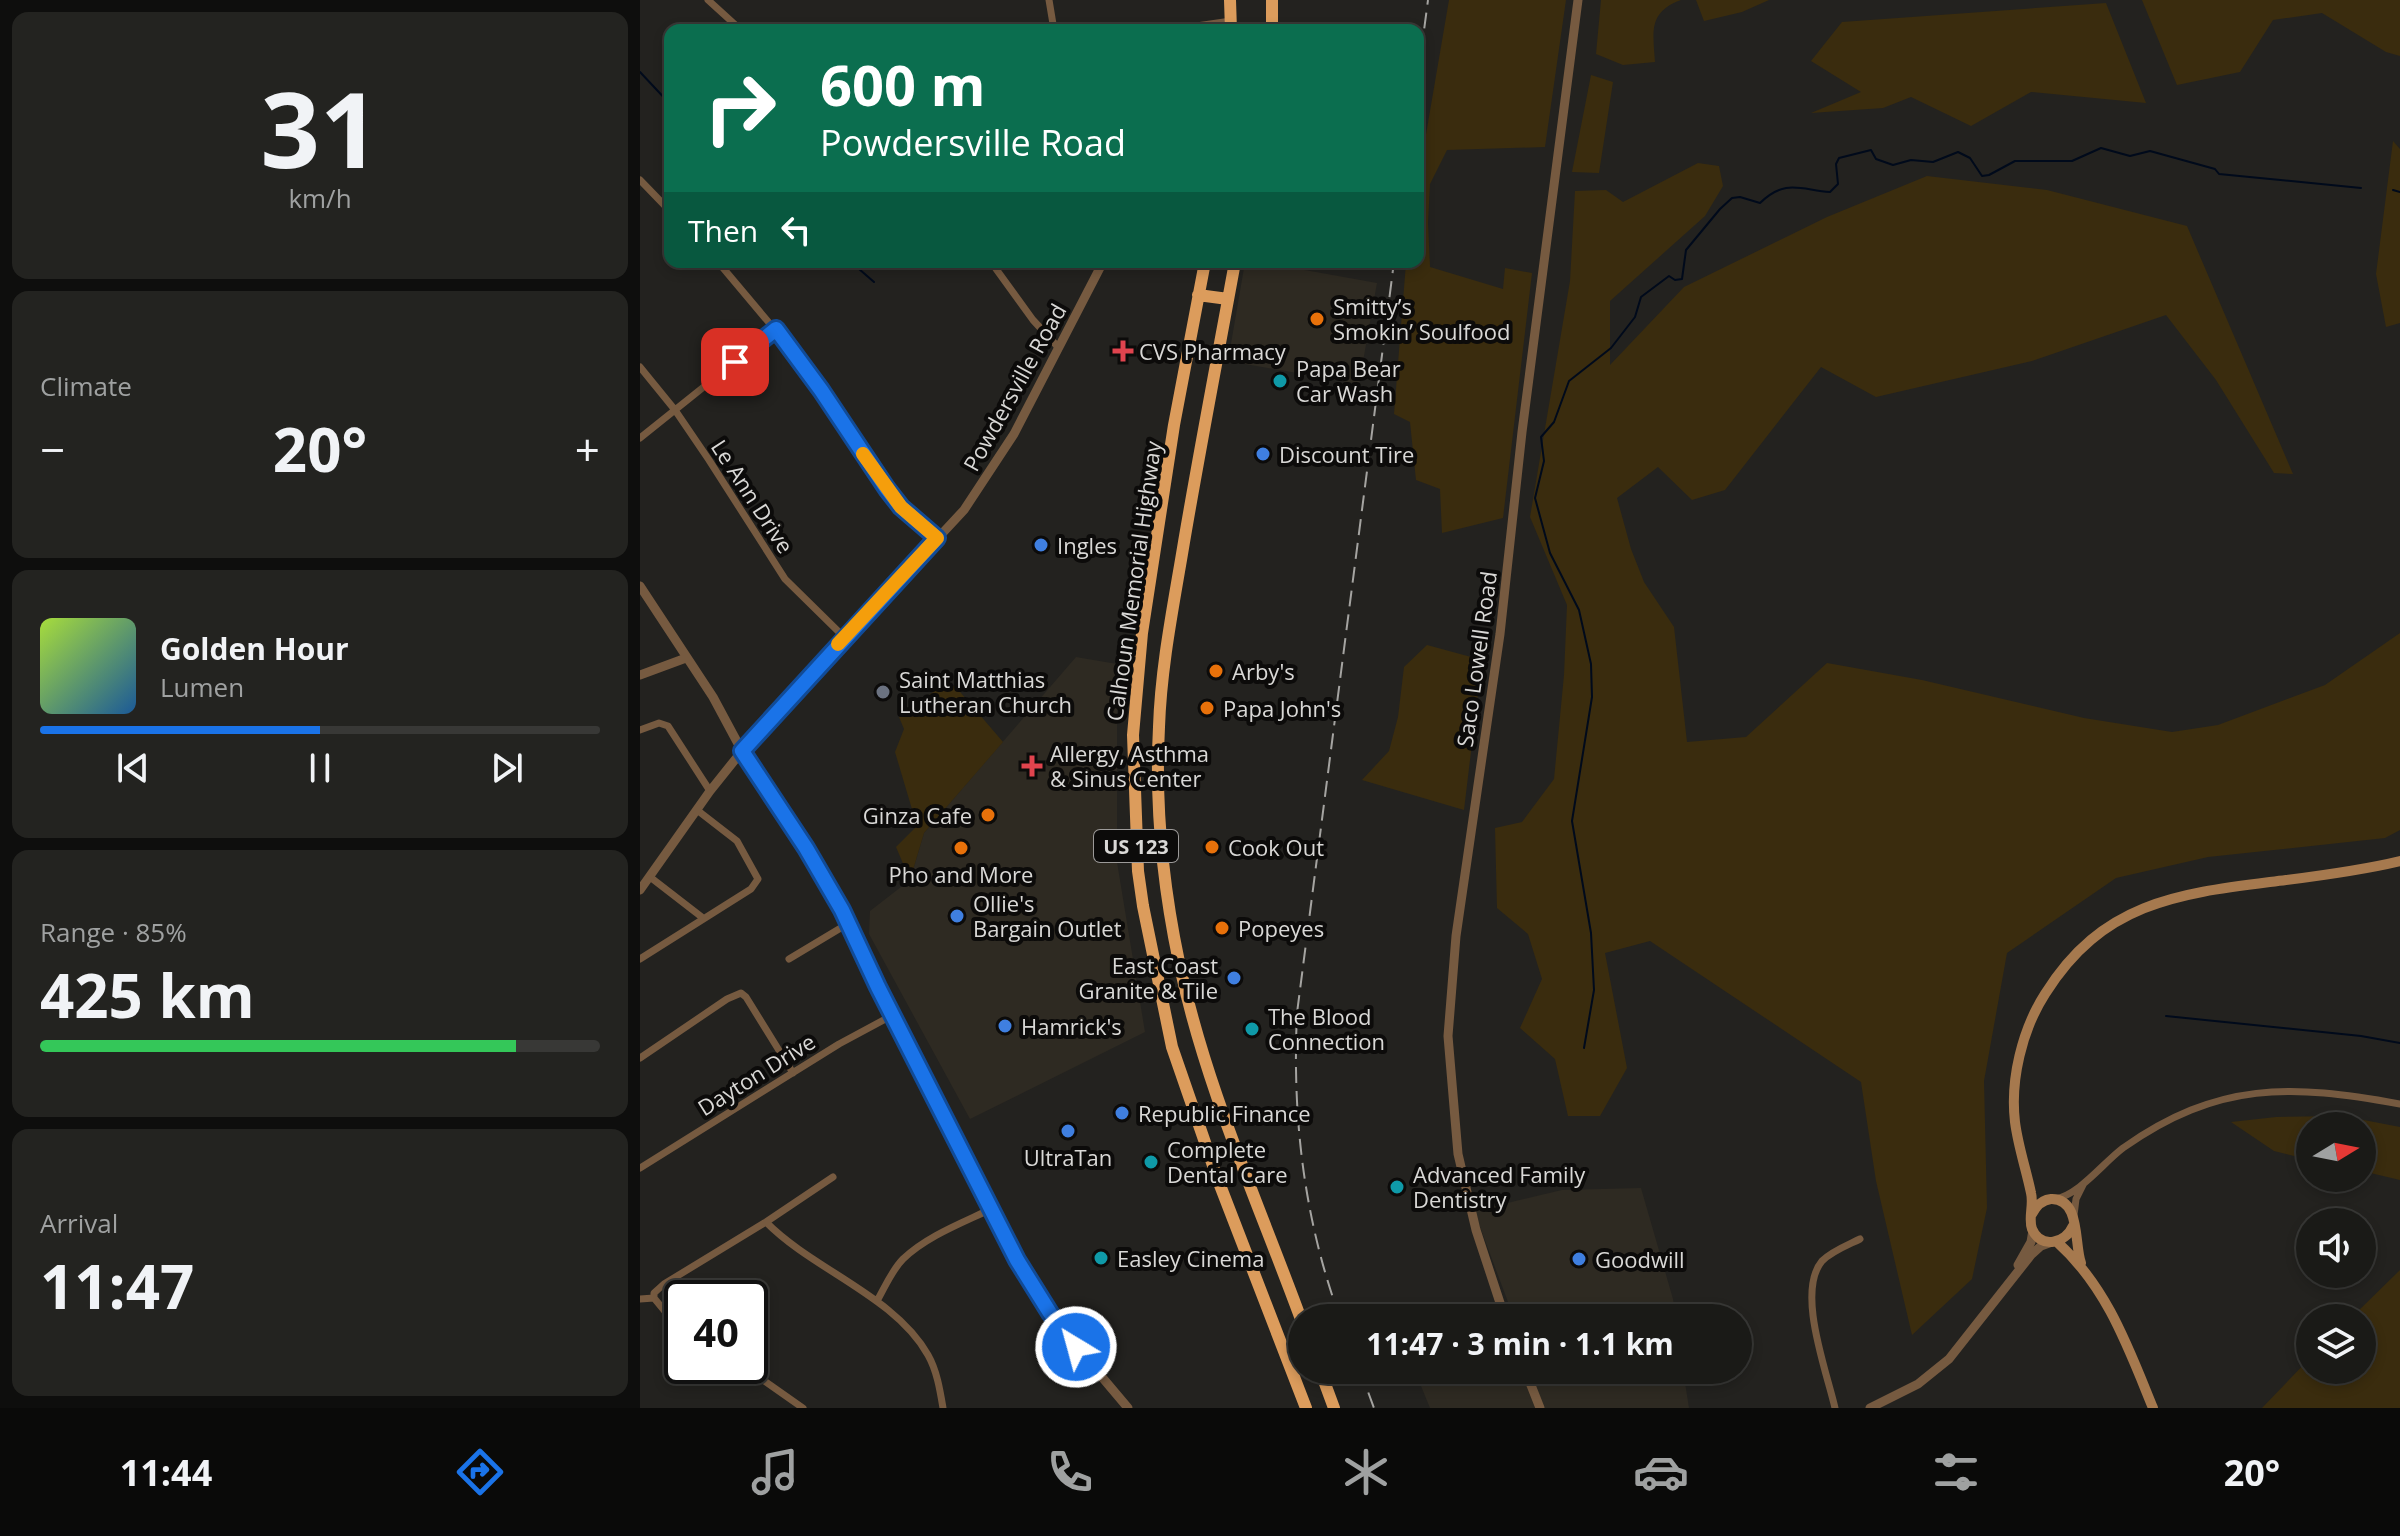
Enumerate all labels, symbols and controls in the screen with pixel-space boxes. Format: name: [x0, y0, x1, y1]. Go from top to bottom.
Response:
text: 600 m: [820, 46, 986, 122]
icon: right: [688, 56, 792, 160]
text: 31: [261, 57, 379, 198]
text: Powdersville Road: [820, 118, 1126, 167]
text: km/h: [288, 180, 352, 216]
icon: left: [774, 208, 818, 252]
text: Then: [688, 210, 758, 251]
place label: Smitty’s Smokin’ Soulfood: [1333, 291, 1510, 346]
street label: Powdersville Road: [956, 298, 1072, 476]
marker: Smitty’s Smokin’ Soulfood: [1308, 310, 1326, 328]
pin: [701, 328, 769, 396]
place label: CVS Pharmacy: [1139, 336, 1287, 366]
icon: arrive: [713, 340, 757, 384]
marker: CVS Pharmacy: [1114, 342, 1132, 360]
place label: Papa Bear Car Wash: [1296, 353, 1401, 408]
text: Climate: [40, 368, 132, 404]
marker: Papa Bear Car Wash: [1271, 372, 1289, 390]
text: 20°: [273, 408, 367, 490]
text: −: [40, 419, 65, 479]
text: +: [575, 419, 600, 479]
street label: Le Ann Drive: [705, 433, 801, 559]
street label: Calhoun Memorial Highway: [1098, 438, 1168, 723]
place label: Discount Tire: [1279, 439, 1414, 469]
marker: Discount Tire: [1254, 445, 1272, 463]
place label: Ingles: [1057, 530, 1117, 560]
marker: Ingles: [1032, 536, 1050, 554]
street label: Saco Lowell Road: [1449, 569, 1503, 749]
text: Golden Hour: [160, 628, 349, 669]
place label: Arby's: [1232, 656, 1295, 686]
marker: Arby's: [1207, 662, 1225, 680]
place label: Saint Matthias Lutheran Church: [899, 664, 1072, 719]
text: Lumen: [160, 669, 244, 705]
marker: Saint Matthias Lutheran Church: [874, 683, 892, 701]
place label: Papa John's: [1223, 693, 1341, 723]
marker: Papa John's: [1198, 699, 1216, 717]
place label: Allergy, Asthma & Sinus Center: [1050, 738, 1209, 793]
icon: previous: [111, 746, 155, 790]
icon: pause: [298, 746, 342, 790]
icon: next: [485, 746, 529, 790]
marker: Allergy, Asthma & Sinus Center: [1021, 755, 1043, 777]
place label: Ginza Cafe: [863, 800, 972, 830]
marker: Ginza Cafe: [979, 806, 997, 824]
road number: US 123: [1094, 830, 1178, 862]
place label: Cook Out: [1228, 832, 1324, 862]
marker: Cook Out: [1203, 838, 1221, 856]
marker: Pho and More: [952, 839, 970, 857]
place label: Pho and More: [889, 859, 1033, 889]
place label: Ollie's Bargain Outlet: [973, 888, 1122, 943]
marker: Ollie's Bargain Outlet: [948, 907, 966, 925]
place label: Popeyes: [1238, 913, 1324, 943]
text: Range · 85%: [40, 914, 187, 950]
marker: Popeyes: [1213, 919, 1231, 937]
place label: East Coast Granite & Tile: [1079, 950, 1218, 1005]
text: 425 km: [40, 954, 255, 1036]
marker: East Coast Granite & Tile: [1225, 969, 1243, 987]
place label: The Blood Connection: [1268, 1001, 1385, 1056]
place label: Hamrick's: [1021, 1011, 1122, 1041]
marker: Hamrick's: [996, 1017, 1014, 1035]
marker: The Blood Connection: [1243, 1020, 1261, 1038]
street label: Dayton Drive: [692, 1026, 820, 1122]
place label: Republic Finance: [1138, 1098, 1311, 1128]
marker: Republic Finance: [1113, 1104, 1131, 1122]
north arrow: [2296, 1112, 2376, 1192]
map controls: [2296, 1112, 2376, 1384]
marker: UltraTan: [1059, 1122, 1077, 1140]
place label: Complete Dental Care: [1167, 1134, 1288, 1189]
place label: UltraTan: [1024, 1142, 1112, 1172]
marker: Complete Dental Care: [1142, 1153, 1160, 1171]
place label: Advanced Family Dentistry: [1413, 1159, 1586, 1214]
marker: Advanced Family Dentistry: [1388, 1178, 1406, 1196]
text: Arrival: [40, 1205, 118, 1241]
button: sound: [2296, 1208, 2376, 1288]
place label: Easley Cinema: [1117, 1243, 1264, 1273]
place label: Goodwill: [1595, 1244, 1685, 1274]
text: 11:47: [40, 1245, 194, 1327]
marker: Easley Cinema: [1092, 1249, 1110, 1267]
marker: Goodwill: [1570, 1250, 1588, 1268]
speed limit sign: 40: [664, 1280, 768, 1384]
button: layers: [2296, 1304, 2376, 1384]
position arrow: [1034, 1305, 1118, 1389]
text: 11:47 · 3 min · 1.1 km: [1366, 1323, 1674, 1364]
icon: directions: [452, 1444, 508, 1500]
icon: music: [747, 1444, 803, 1500]
icon: phone: [1042, 1444, 1098, 1500]
icon: climate: [1338, 1444, 1394, 1500]
icon: car: [1633, 1444, 1689, 1500]
icon: filters: [1928, 1444, 1984, 1500]
text: 11:44: [120, 1448, 212, 1497]
text: 20°: [2224, 1448, 2280, 1497]

